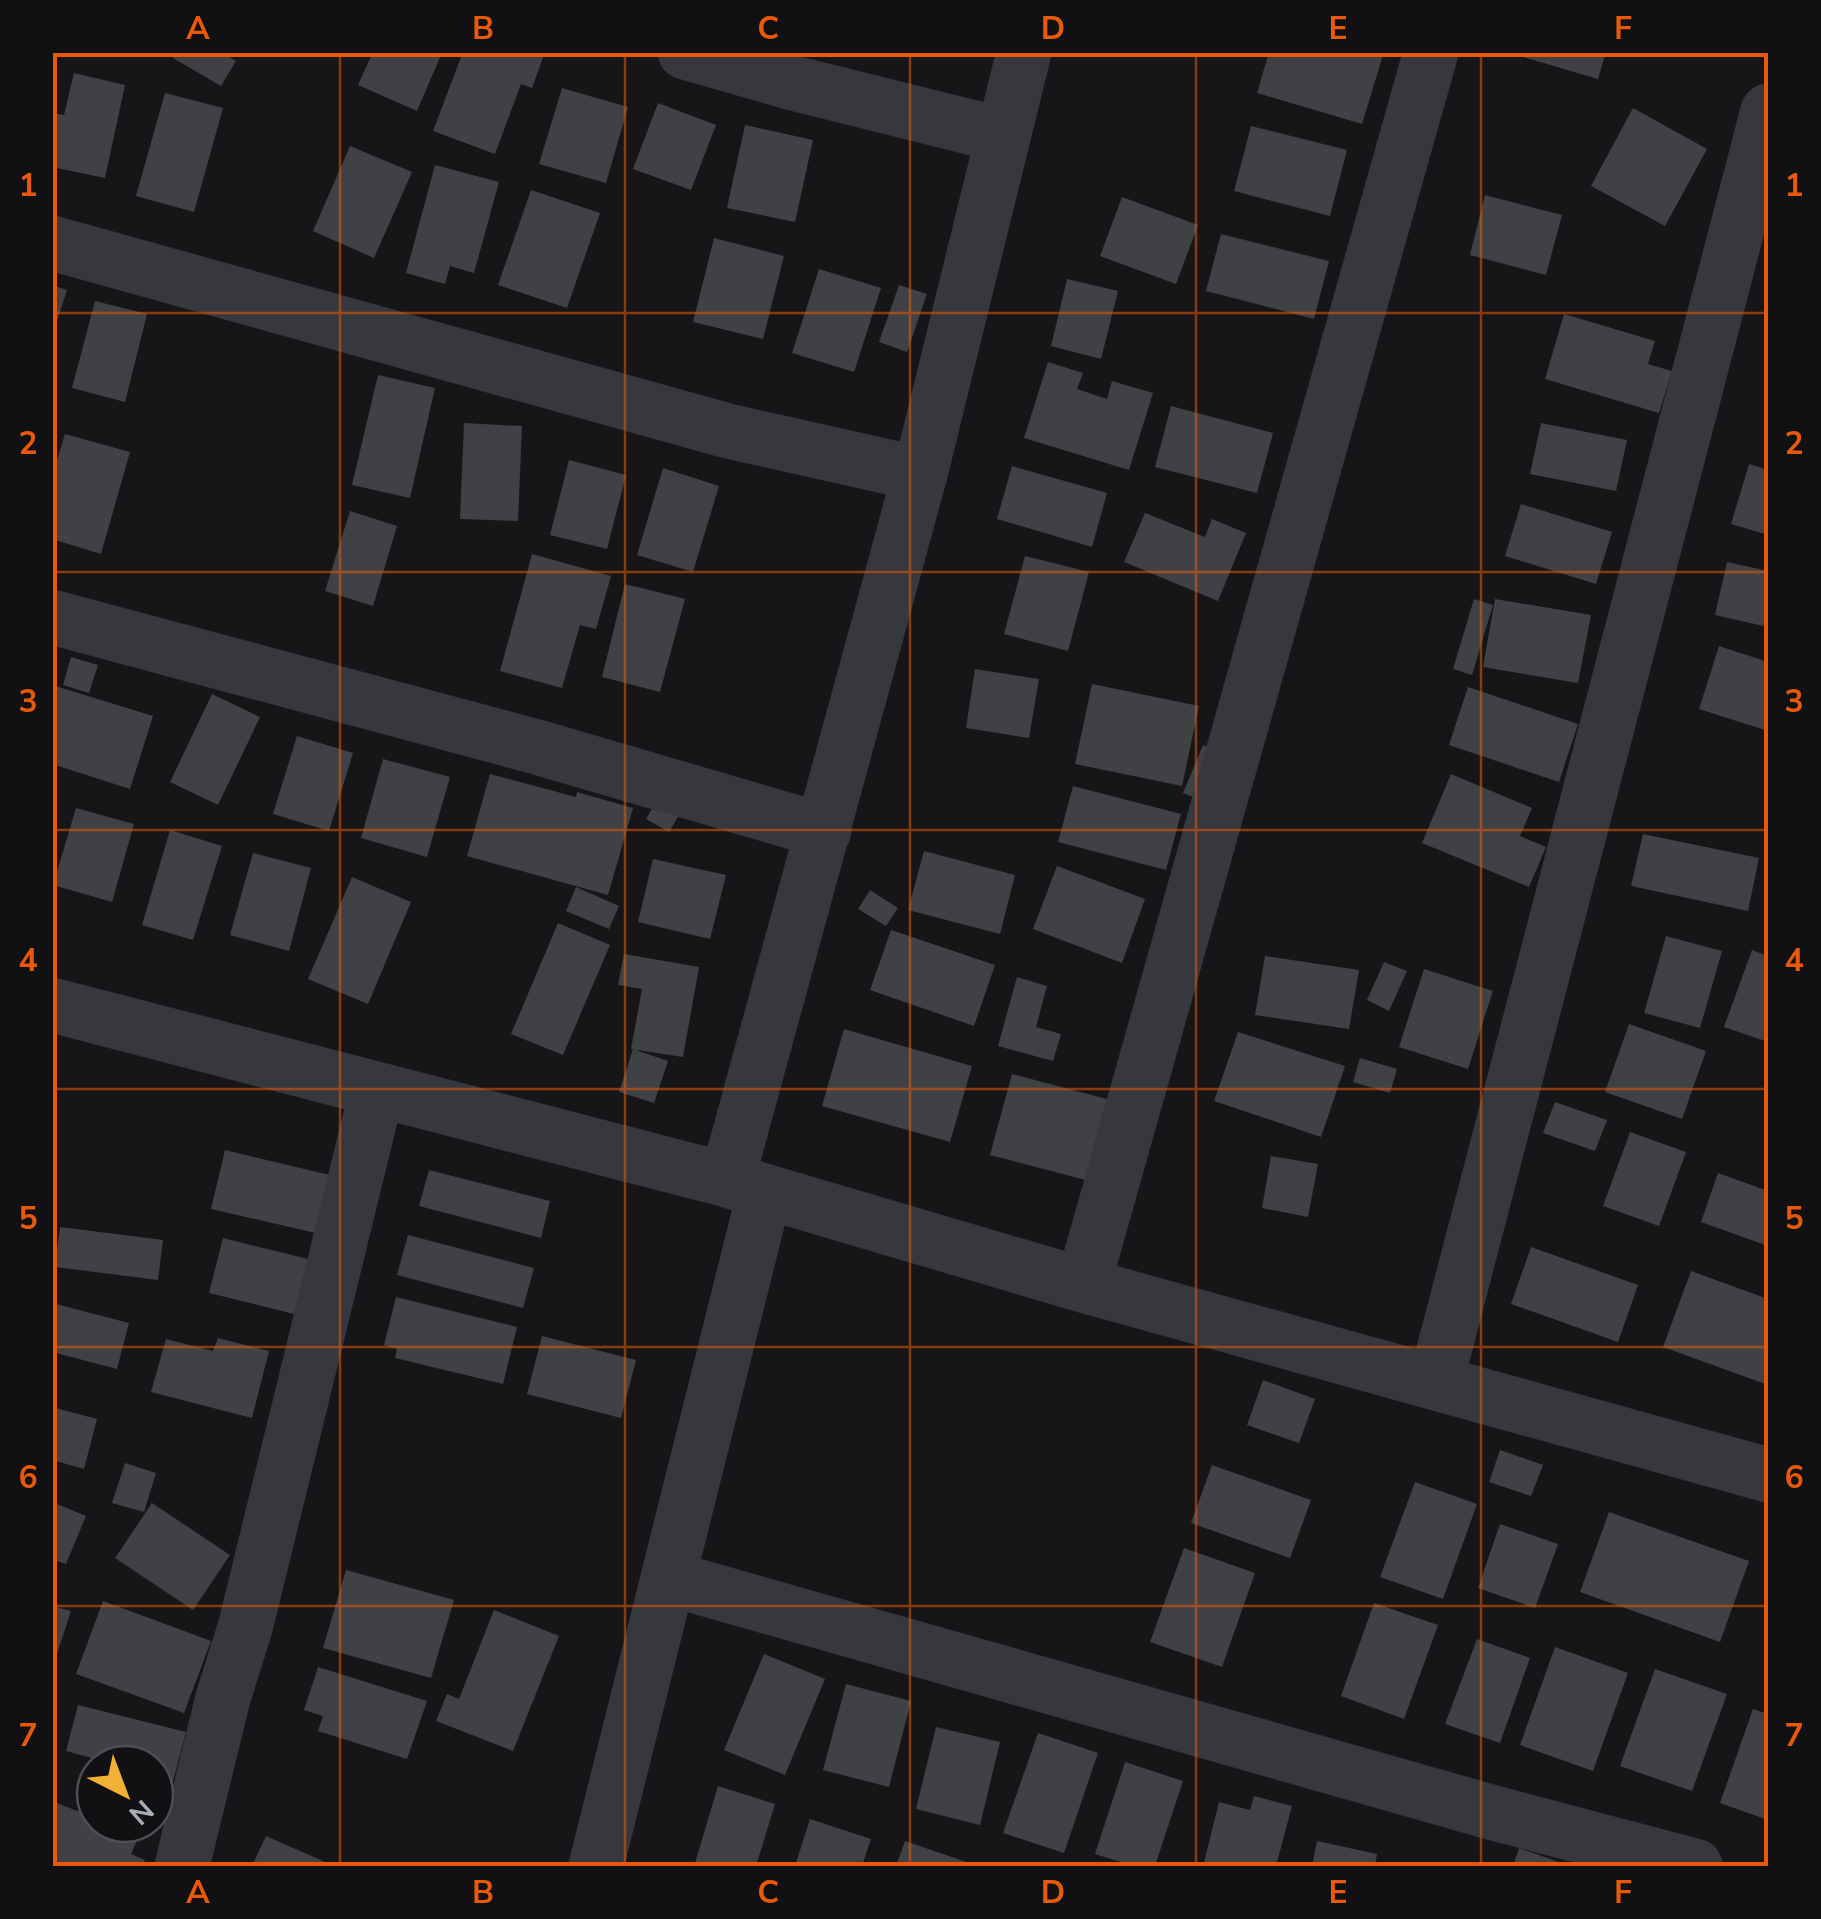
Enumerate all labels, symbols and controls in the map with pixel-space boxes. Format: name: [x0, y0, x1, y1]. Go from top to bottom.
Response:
text: A: [186, 7, 210, 50]
text: B: [472, 7, 494, 50]
text: C: [757, 7, 779, 50]
text: D: [1041, 7, 1065, 50]
text: E: [1328, 7, 1348, 50]
text: F: [1614, 7, 1632, 50]
text: 1: [18, 164, 38, 207]
text: 1: [1784, 164, 1804, 207]
text: 2: [18, 422, 38, 465]
text: 2: [1784, 422, 1804, 465]
text: 3: [18, 680, 38, 723]
text: 3: [1784, 680, 1804, 723]
text: 4: [18, 939, 38, 982]
text: 4: [1784, 939, 1804, 982]
text: 5: [18, 1197, 38, 1240]
text: 5: [1784, 1197, 1804, 1240]
text: 6: [18, 1456, 38, 1499]
text: 6: [1784, 1456, 1804, 1499]
text: 7: [18, 1714, 38, 1757]
text: 7: [1784, 1714, 1804, 1757]
north arrow: [75, 1744, 175, 1844]
text: N: [121, 1791, 162, 1833]
text: A: [186, 1871, 210, 1914]
text: B: [472, 1871, 494, 1914]
text: C: [757, 1871, 779, 1914]
text: D: [1041, 1871, 1065, 1914]
text: E: [1328, 1871, 1348, 1914]
text: F: [1614, 1871, 1632, 1914]

